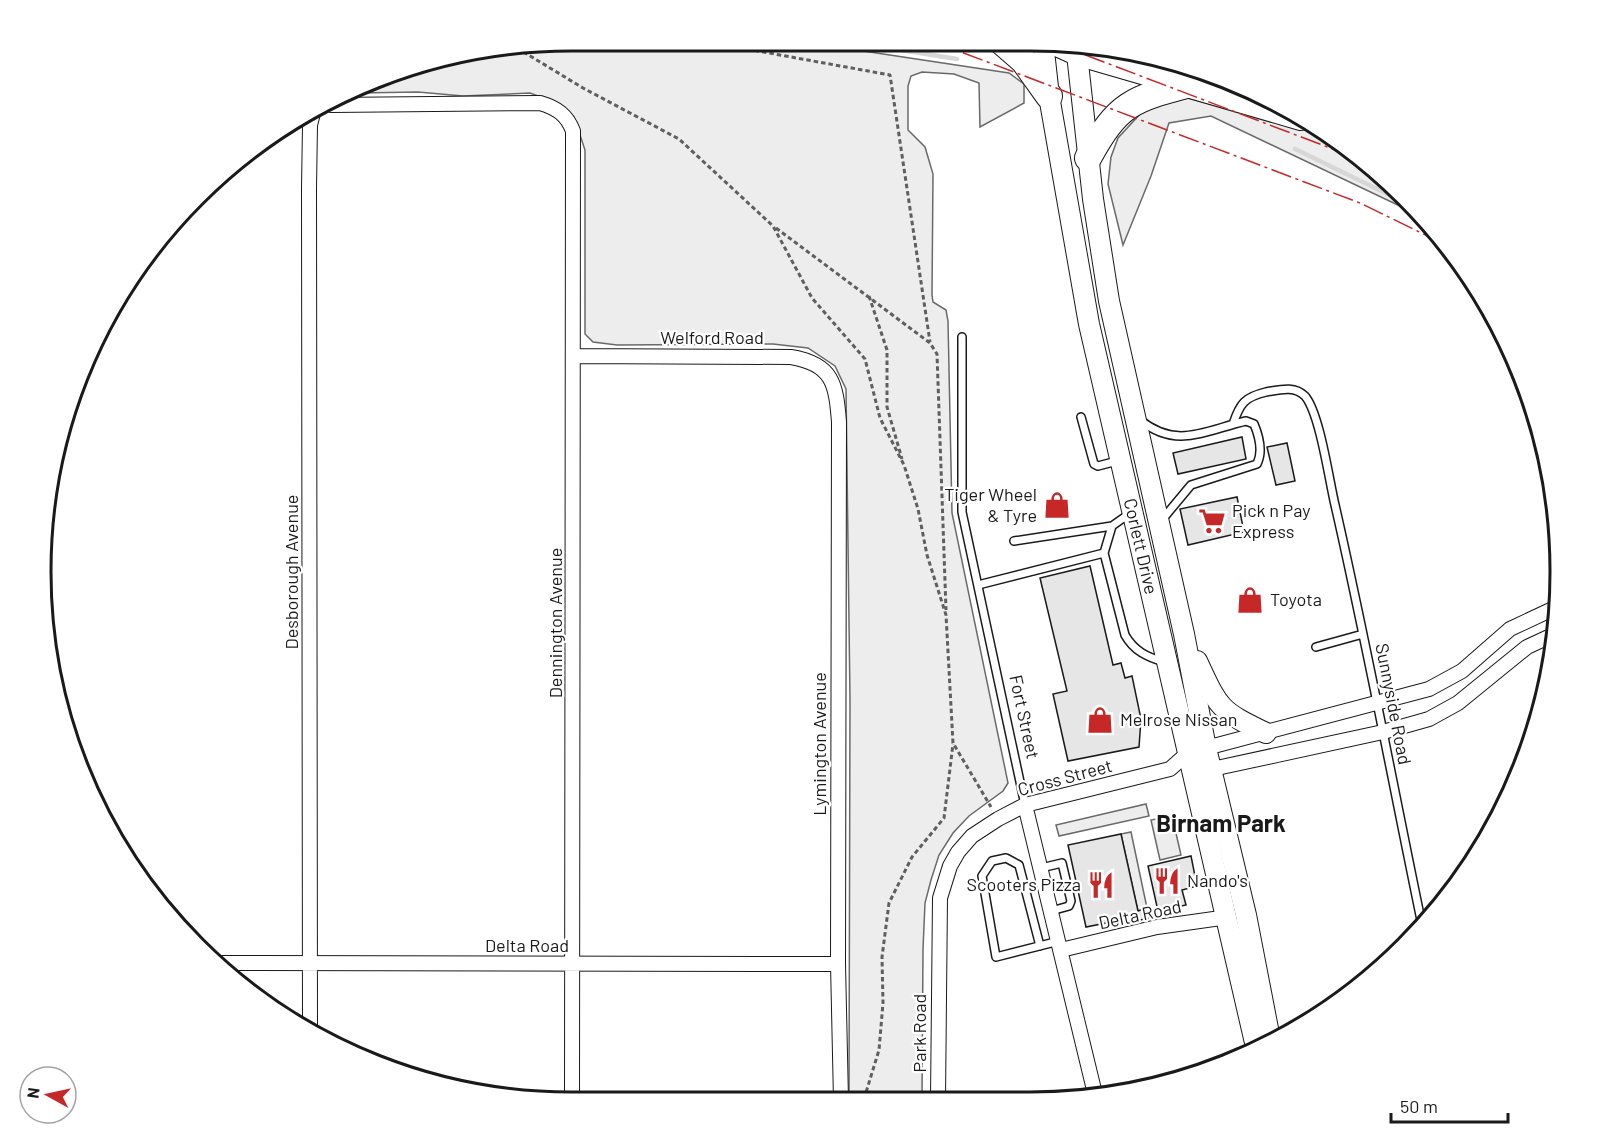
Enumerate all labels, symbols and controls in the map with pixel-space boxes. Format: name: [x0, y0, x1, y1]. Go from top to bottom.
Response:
street label: Welford Road: [660, 326, 764, 348]
place label: Tiger Wheel & Tyre: [944, 483, 1037, 526]
shop icon: Tiger Wheel & Tyre: [1042, 490, 1072, 520]
street label: Desborough Avenue: [280, 495, 302, 649]
street label: Corlett Drive: [1120, 496, 1163, 596]
place label: Pick n Pay Express: [1232, 499, 1311, 542]
supermarket icon: Pick n Pay Express: [1197, 506, 1227, 536]
street label: Dennington Avenue: [544, 548, 566, 698]
shop icon: Toyota: [1235, 585, 1265, 615]
place label: Toyota: [1270, 588, 1322, 610]
street label: Sunnyside Road: [1371, 641, 1417, 766]
street label: Lymington Avenue: [808, 672, 830, 816]
street label: Fort Street: [1005, 673, 1045, 761]
shop icon: Melrose Nissan: [1085, 705, 1115, 735]
place label: Melrose Nissan: [1120, 708, 1237, 730]
street label: Cross Street: [1015, 754, 1114, 800]
district label: Birnam Park: [1156, 808, 1286, 837]
restaurant icon: Nando's: [1152, 866, 1182, 896]
place label: Nando's: [1187, 869, 1248, 891]
restaurant icon: Scooters Pizza: [1086, 870, 1116, 900]
place label: Scooters Pizza: [967, 873, 1081, 895]
street label: Delta Road: [1096, 895, 1183, 934]
street label: Delta Road: [485, 934, 569, 956]
street label: Park Road: [908, 994, 930, 1072]
north arrow: [18, 1065, 78, 1125]
text: N: [23, 1086, 43, 1099]
scale bar: [1391, 1086, 1508, 1124]
text: 50 m: [1400, 1095, 1438, 1117]

